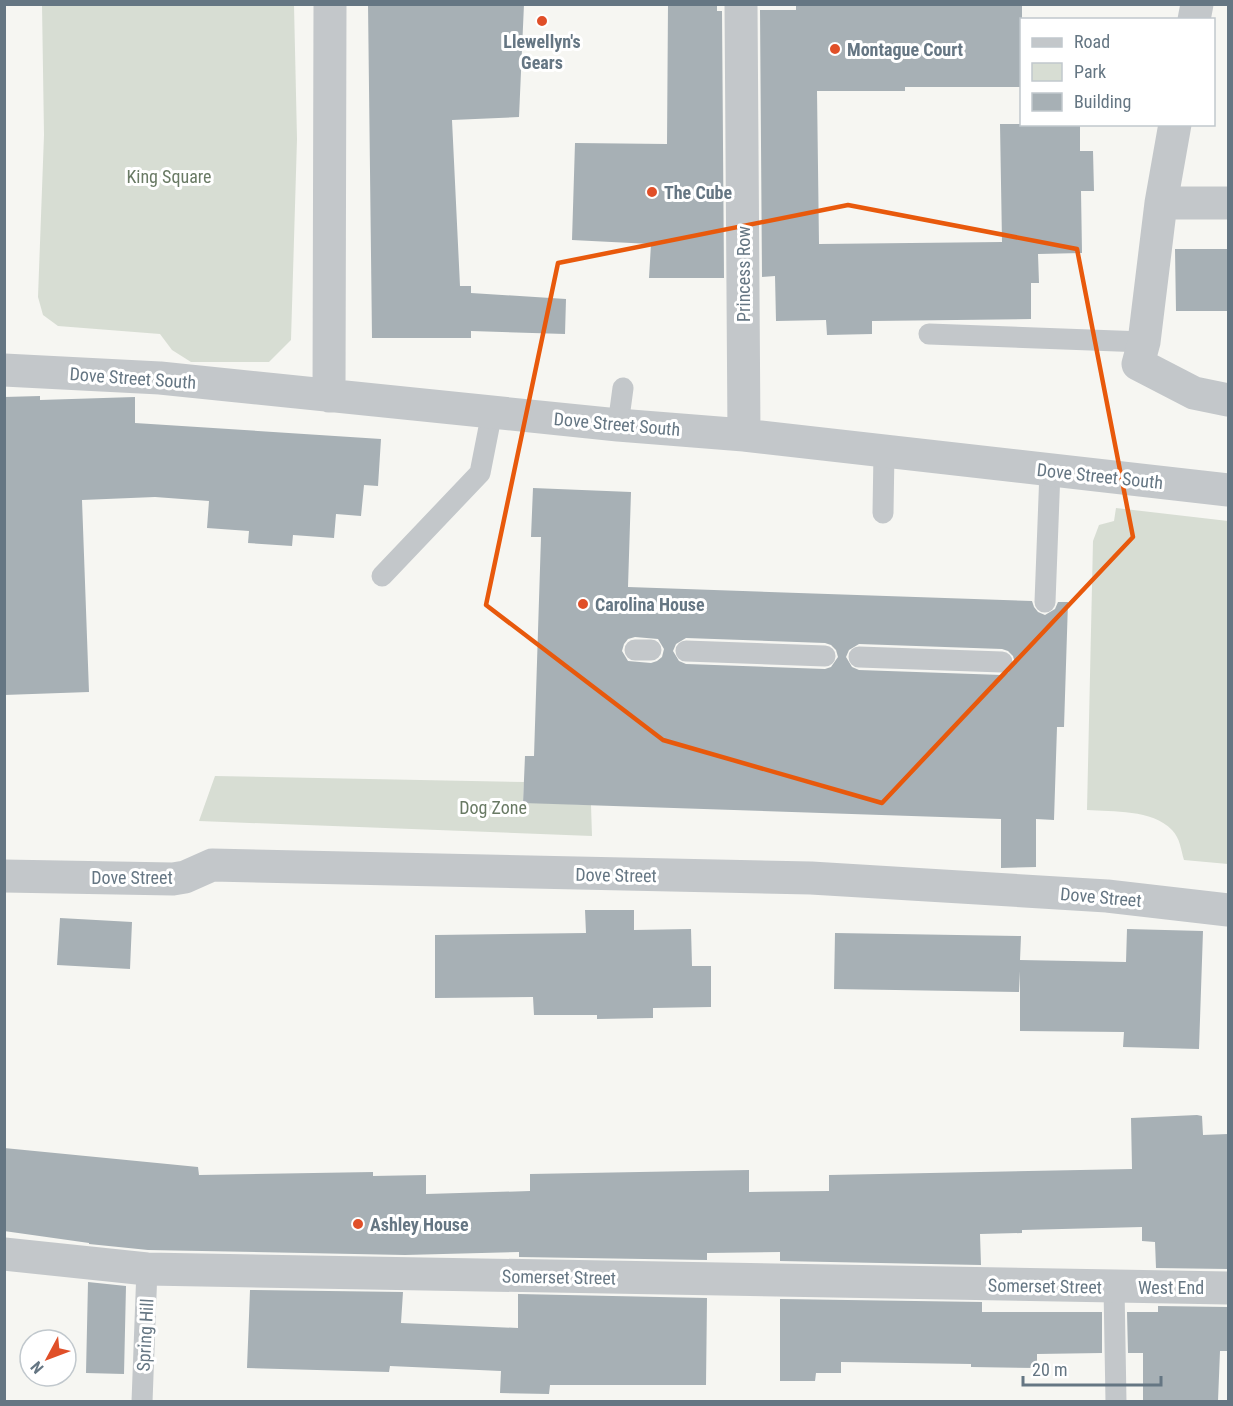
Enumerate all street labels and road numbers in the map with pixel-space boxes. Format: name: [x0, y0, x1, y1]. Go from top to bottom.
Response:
street label: Princess Row: [733, 226, 754, 322]
street label: Dove Street South: [69, 363, 197, 393]
street label: Dove Street South: [553, 408, 681, 440]
street label: Dove Street South: [1036, 459, 1164, 493]
street label: Dove Street: [575, 864, 657, 886]
street label: Dove Street: [91, 867, 173, 888]
street label: Dove Street: [1059, 883, 1143, 911]
street label: Somerset Street: [502, 1266, 616, 1288]
street label: Somerset Street: [988, 1275, 1102, 1297]
street label: West End: [1138, 1277, 1204, 1298]
street label: Spring Hill: [133, 1298, 157, 1372]

